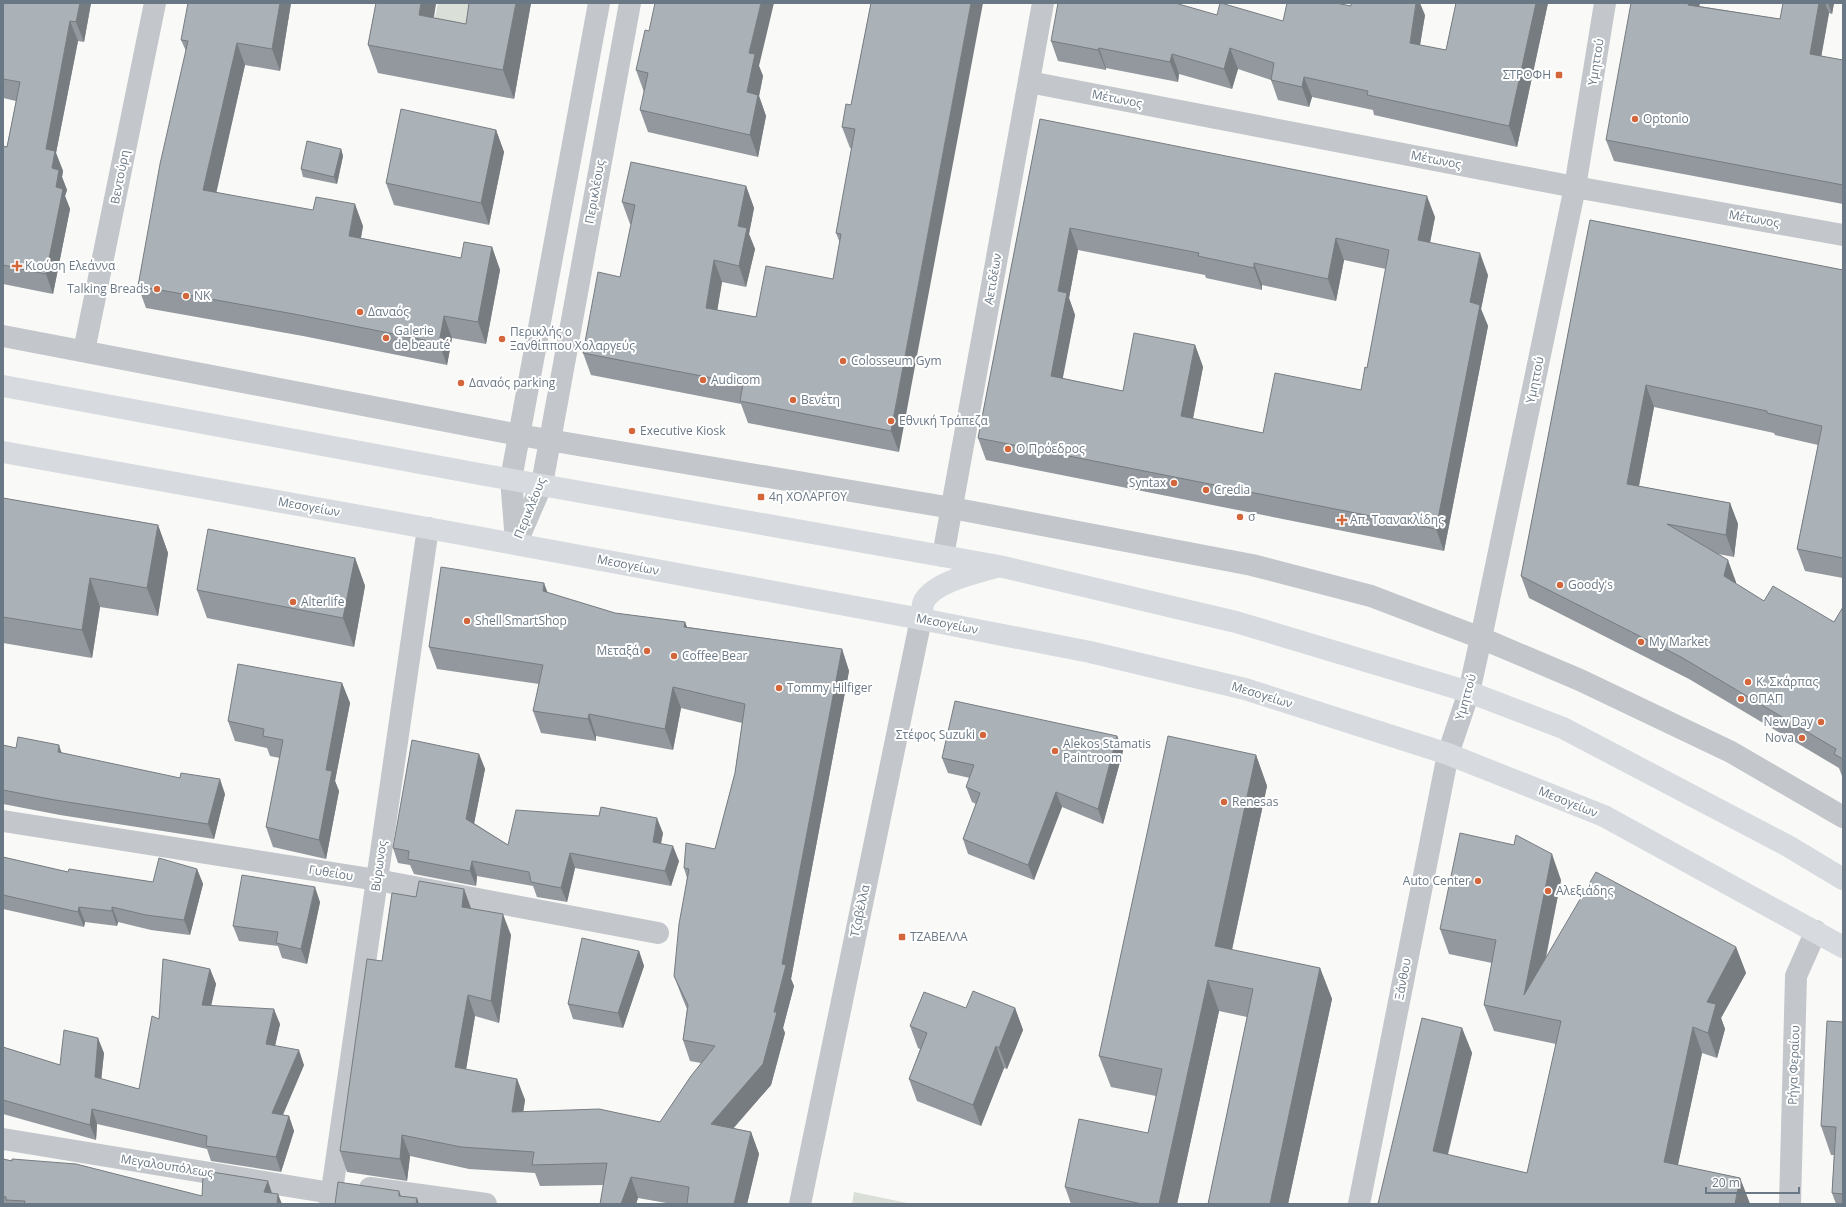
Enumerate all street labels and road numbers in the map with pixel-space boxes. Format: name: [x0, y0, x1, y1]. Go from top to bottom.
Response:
street label: Υμηττού: [1583, 37, 1608, 87]
street label: Μέτωνος: [1090, 85, 1144, 112]
street label: Μέτωνος: [1409, 146, 1463, 173]
street label: Βεντούρη: [106, 148, 133, 205]
street label: Περικλέους: [581, 158, 609, 225]
street label: Μέτωνος: [1727, 206, 1781, 231]
street label: Αετιδέων: [980, 252, 1005, 306]
street label: Υμηττού: [1521, 355, 1548, 405]
street label: Περικλέους: [510, 475, 550, 541]
street label: Μεσογείων: [277, 493, 341, 520]
street label: Μεσογείων: [596, 550, 661, 579]
street label: Μεσογείων: [915, 609, 980, 638]
street label: Υμηττού: [1451, 672, 1480, 722]
street label: Μεσογείων: [1230, 677, 1295, 712]
street label: Μεσογείων: [1536, 782, 1600, 821]
street label: Βύρωνος: [367, 839, 391, 892]
street label: Γυθείου: [308, 861, 355, 884]
street label: Τζαβέλλα: [846, 882, 873, 939]
street label: Ξάνθου: [1390, 957, 1415, 1001]
street label: Ρήγα Φεραίου: [1784, 1025, 1803, 1105]
street label: Μεγαλουπόλεως: [120, 1150, 215, 1181]

